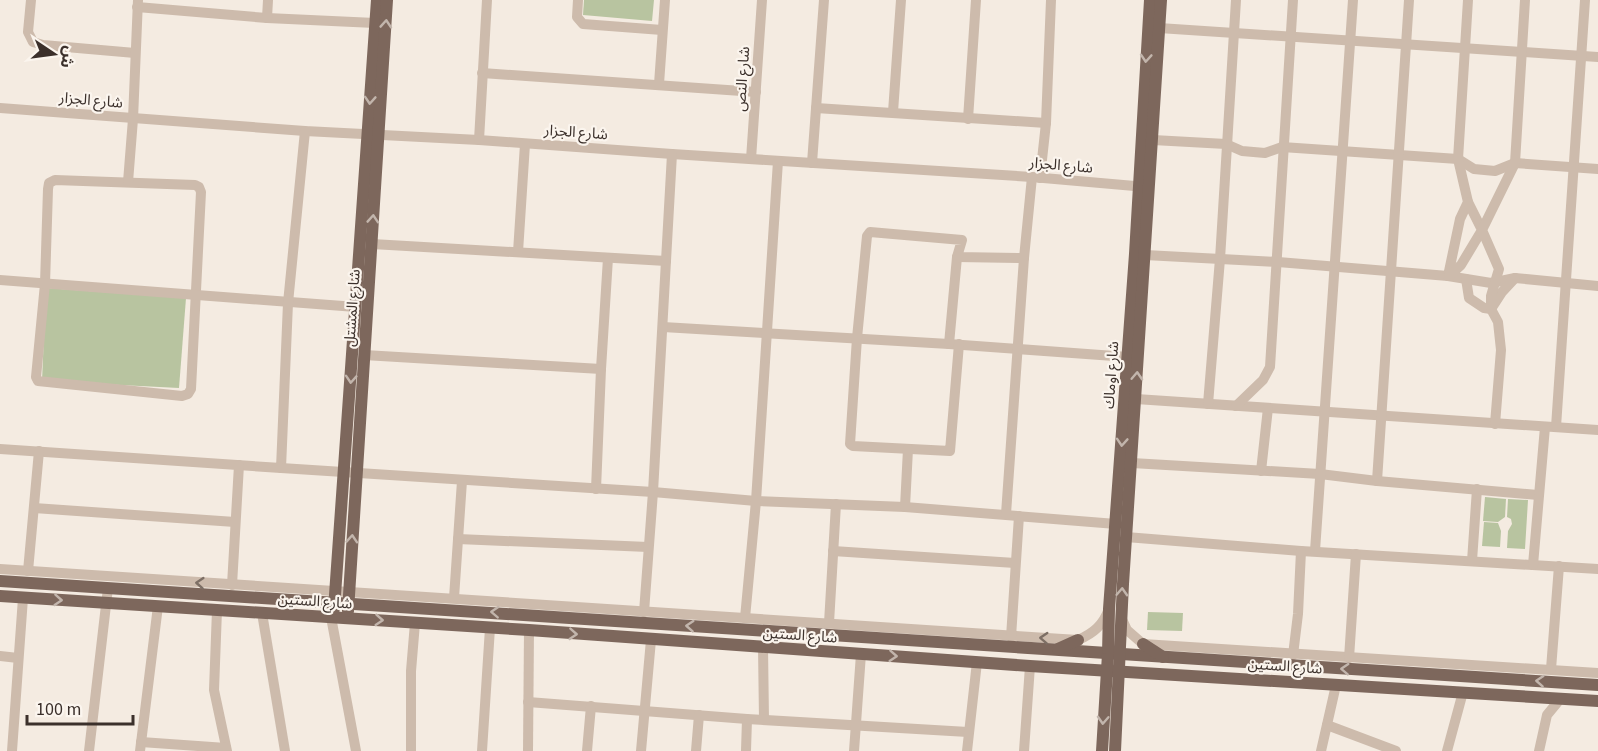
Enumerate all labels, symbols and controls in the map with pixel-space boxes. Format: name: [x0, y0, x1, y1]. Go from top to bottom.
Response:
one-way arrow: [379, 20, 392, 29]
north arrow: [24, 24, 84, 84]
text: ش: [54, 44, 81, 70]
street label: شارع النص: [730, 46, 756, 112]
one-way arrow: [1140, 54, 1153, 63]
street label: شارع الجزار: [57, 87, 124, 115]
one-way arrow: [364, 96, 377, 105]
street label: شارع الجزار: [542, 120, 609, 146]
street label: شارع الجزار: [1027, 152, 1094, 180]
one-way arrow: [367, 214, 380, 223]
street label: شارع المشتل: [339, 268, 367, 348]
street label: شارع اوماك: [1099, 340, 1125, 410]
one-way arrow: [1131, 372, 1144, 381]
one-way arrow: [345, 374, 358, 383]
one-way arrow: [1115, 437, 1128, 446]
one-way arrow: [346, 535, 359, 544]
one-way arrow: [196, 576, 205, 589]
one-way arrow: [1116, 587, 1129, 596]
street label: شارع الستين: [277, 588, 353, 616]
one-way arrow: [54, 593, 63, 606]
one-way arrow: [491, 606, 500, 619]
one-way arrow: [374, 614, 383, 627]
one-way arrow: [685, 619, 694, 632]
street label: شارع الستين: [762, 622, 838, 650]
one-way arrow: [569, 627, 578, 640]
one-way arrow: [1040, 632, 1049, 645]
one-way arrow: [889, 649, 898, 662]
street label: شارع الستين: [1247, 653, 1323, 681]
one-way arrow: [1341, 663, 1350, 676]
one-way arrow: [1535, 675, 1544, 688]
scale bar: [27, 688, 134, 726]
text: 100 m: [36, 697, 81, 722]
one-way arrow: [1097, 715, 1110, 724]

